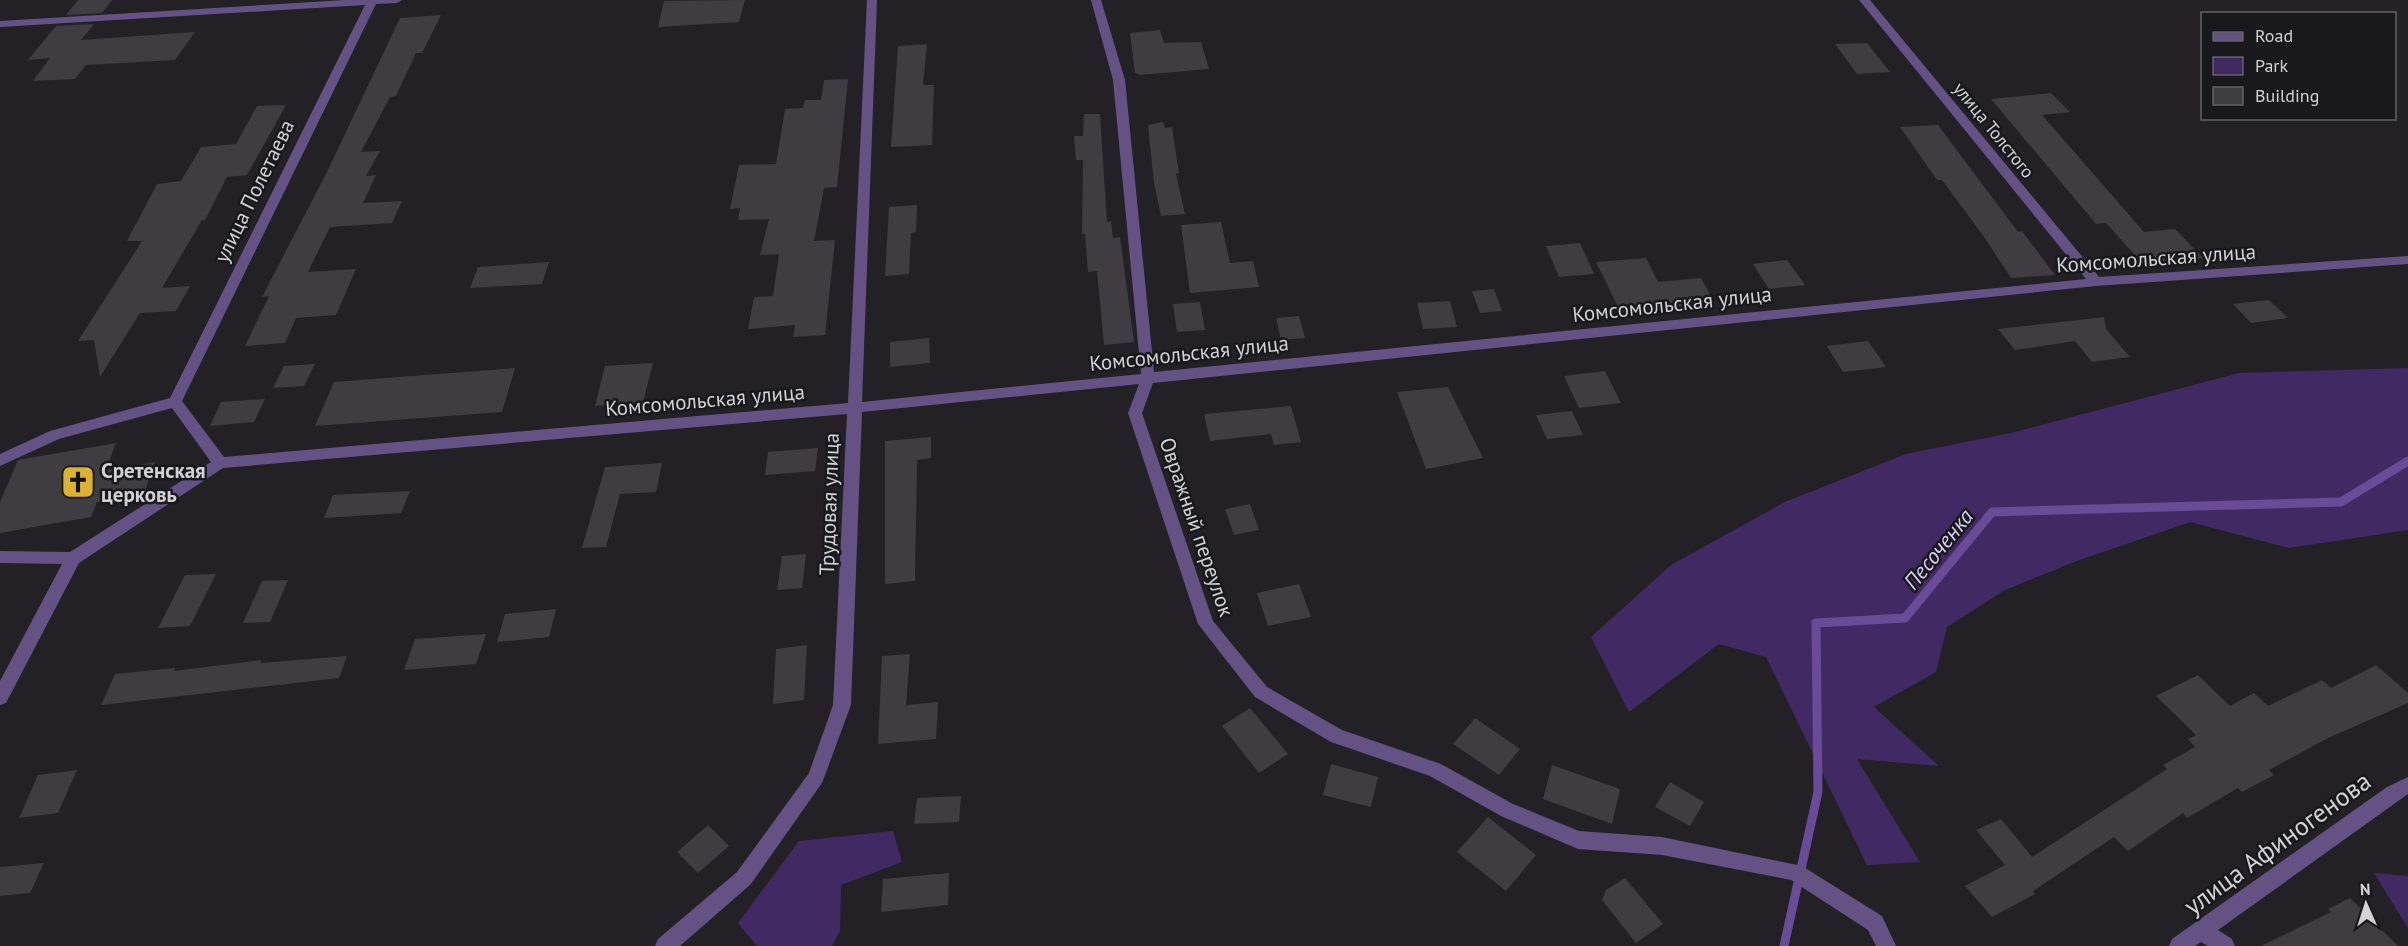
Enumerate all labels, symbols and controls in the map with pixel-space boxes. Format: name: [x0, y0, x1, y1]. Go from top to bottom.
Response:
legend: [2201, 12, 2396, 120]
text: Road: [2255, 24, 2293, 47]
text: Park: [2255, 54, 2288, 77]
street label: улица Толстого: [1948, 77, 2040, 183]
text: Building: [2255, 84, 2319, 107]
street label: улица Полетаева: [208, 115, 300, 267]
street label: Комсомольская улица: [2055, 238, 2257, 278]
street label: Комсомольская улица: [1571, 280, 1773, 328]
street label: Комсомольская улица: [1088, 329, 1290, 377]
street label: Комсомольская улица: [604, 378, 806, 422]
street label: Трудовая улица: [813, 432, 845, 576]
street label: Овражный переулок: [1154, 434, 1240, 620]
place label: Сретенская церковь: [101, 457, 206, 508]
church icon: Сретенская церковь: [60, 464, 96, 500]
water label: Песоченка: [1897, 503, 1979, 595]
street label: улица Афиногенова: [2177, 764, 2377, 922]
north arrow: [2336, 874, 2396, 934]
text: N: [2359, 879, 2371, 899]

